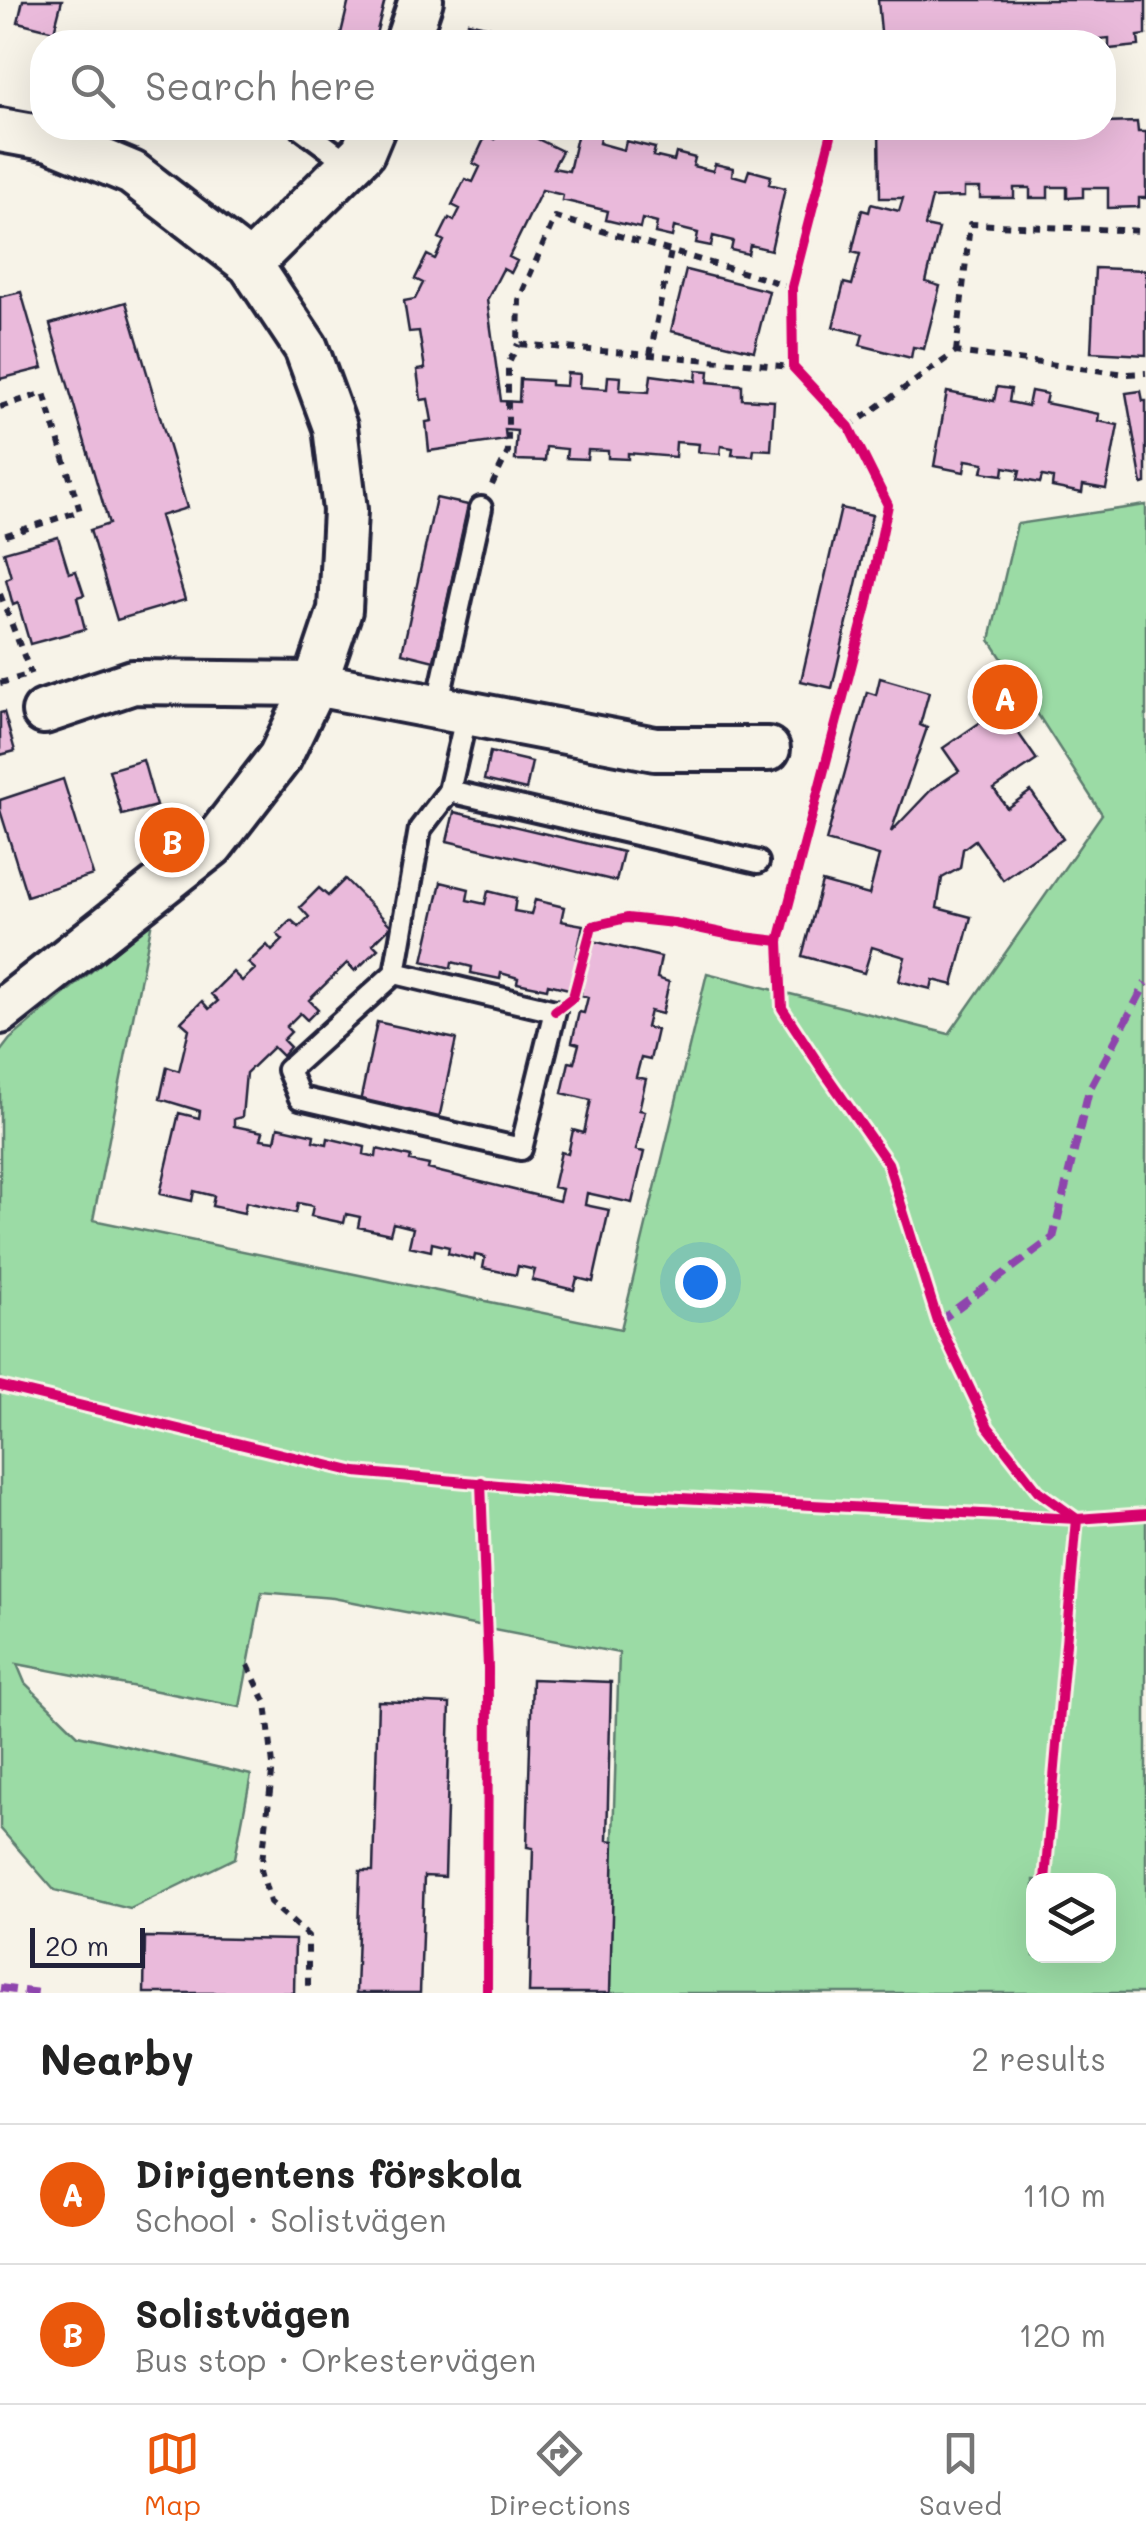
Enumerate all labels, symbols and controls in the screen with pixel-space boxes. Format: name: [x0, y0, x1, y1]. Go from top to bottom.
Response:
search box: [30, 30, 1116, 140]
icon: search: [65, 58, 120, 113]
text: Search here: [145, 60, 376, 110]
pin: A: [972, 660, 1038, 734]
pin: B: [140, 802, 204, 878]
your location: [675, 1257, 726, 1308]
map controls: [1026, 1873, 1116, 1963]
button: layers: [1026, 1873, 1116, 1963]
scale bar: [30, 1923, 145, 1968]
text: 20 m: [45, 1927, 109, 1963]
text: Nearby: [40, 2031, 194, 2086]
text: 2 results: [971, 2037, 1106, 2079]
text: Dirigentens förskola: [135, 2148, 523, 2198]
text: A: [61, 2173, 84, 2215]
text: 110 m: [1022, 2173, 1106, 2215]
text: School · Solistvägen: [135, 2198, 446, 2240]
text: Solistvägen: [135, 2288, 351, 2338]
text: B: [62, 2313, 83, 2355]
text: 120 m: [1018, 2313, 1106, 2355]
text: Bus stop · Orkestervägen: [135, 2338, 536, 2380]
tab: Map: [144, 2426, 201, 2522]
tab: Directions: [489, 2426, 631, 2522]
tab: Saved: [919, 2426, 1002, 2522]

